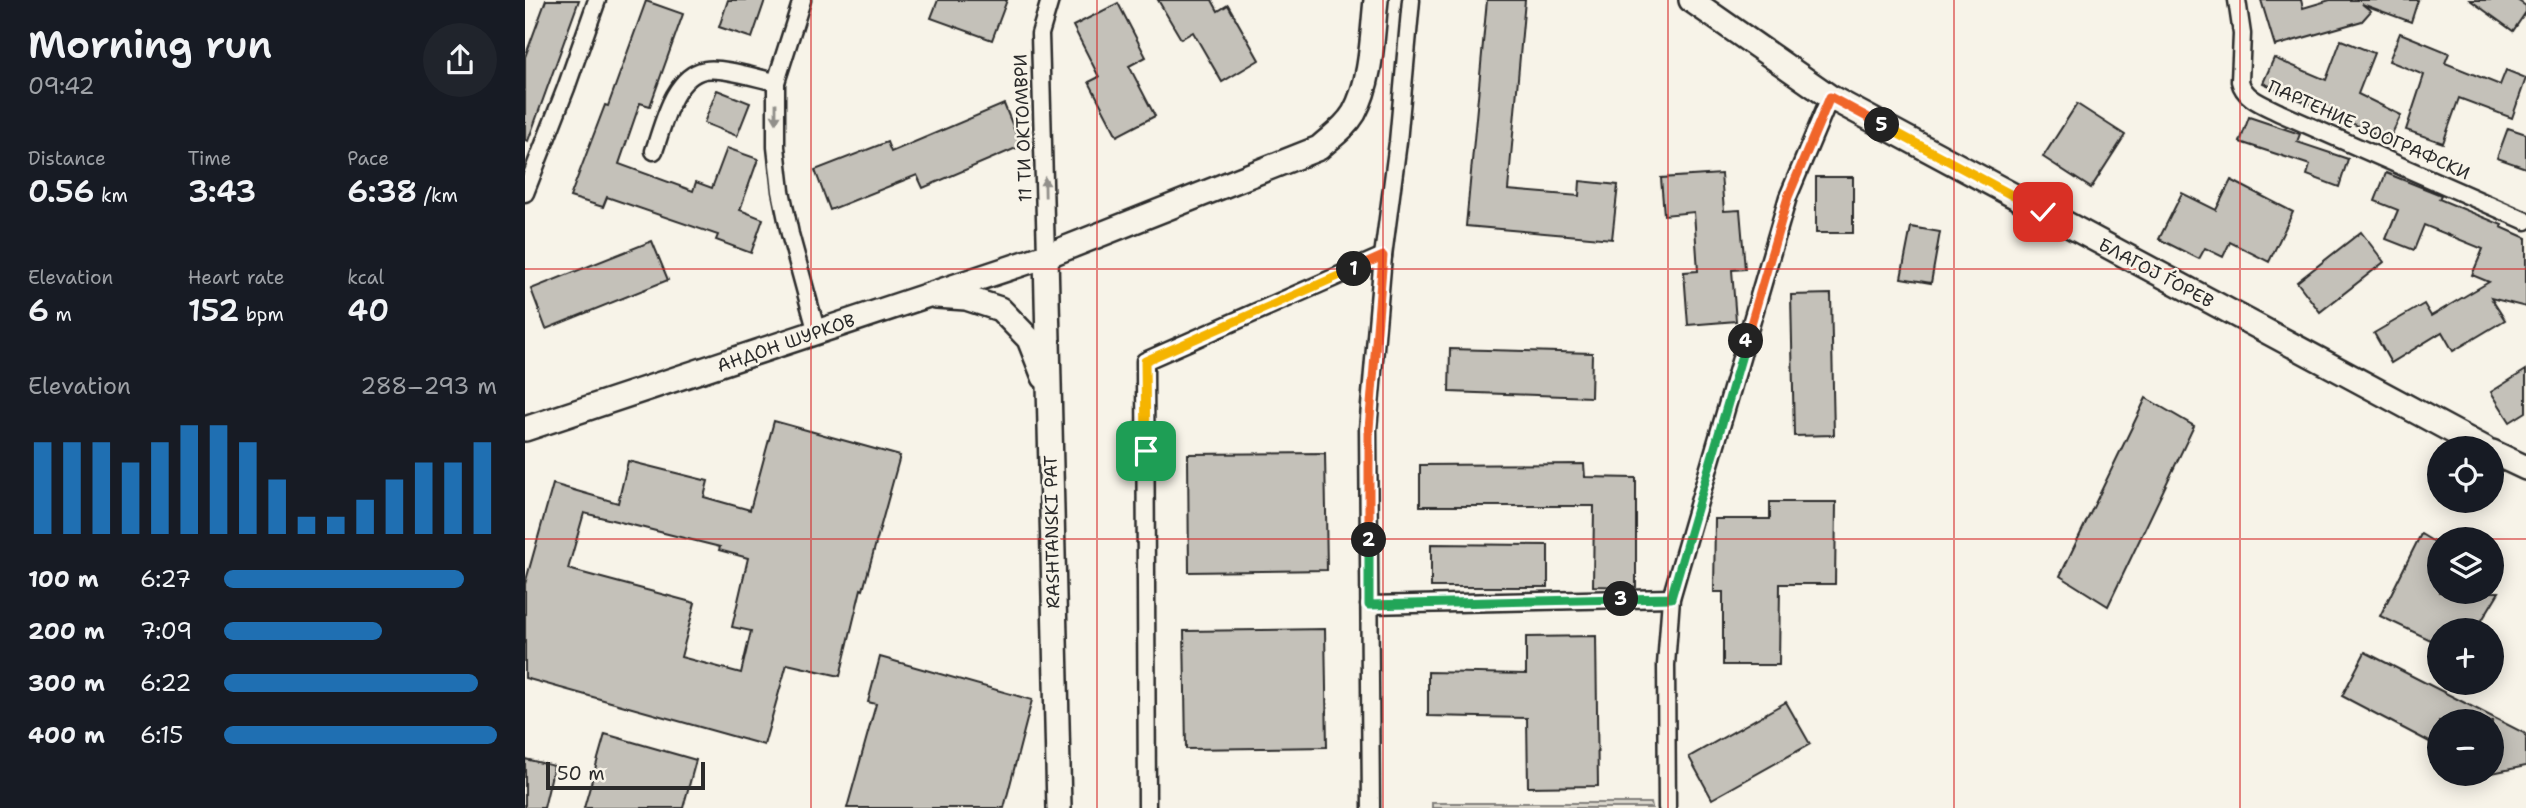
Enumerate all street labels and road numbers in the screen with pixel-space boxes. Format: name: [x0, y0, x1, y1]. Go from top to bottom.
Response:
street label: 11 ТИ ОКТОМВРИ: [1008, 53, 1038, 203]
street label: ПАРТЕНИЕ ЗООГРАФСКИ: [2264, 75, 2474, 185]
street label: БЛАГОЈ ЃОРЕВ: [2094, 233, 2218, 313]
street label: АНДОН ШУРКОВ: [714, 308, 858, 378]
street label: RASHTANSKI PAT: [1039, 455, 1065, 609]

